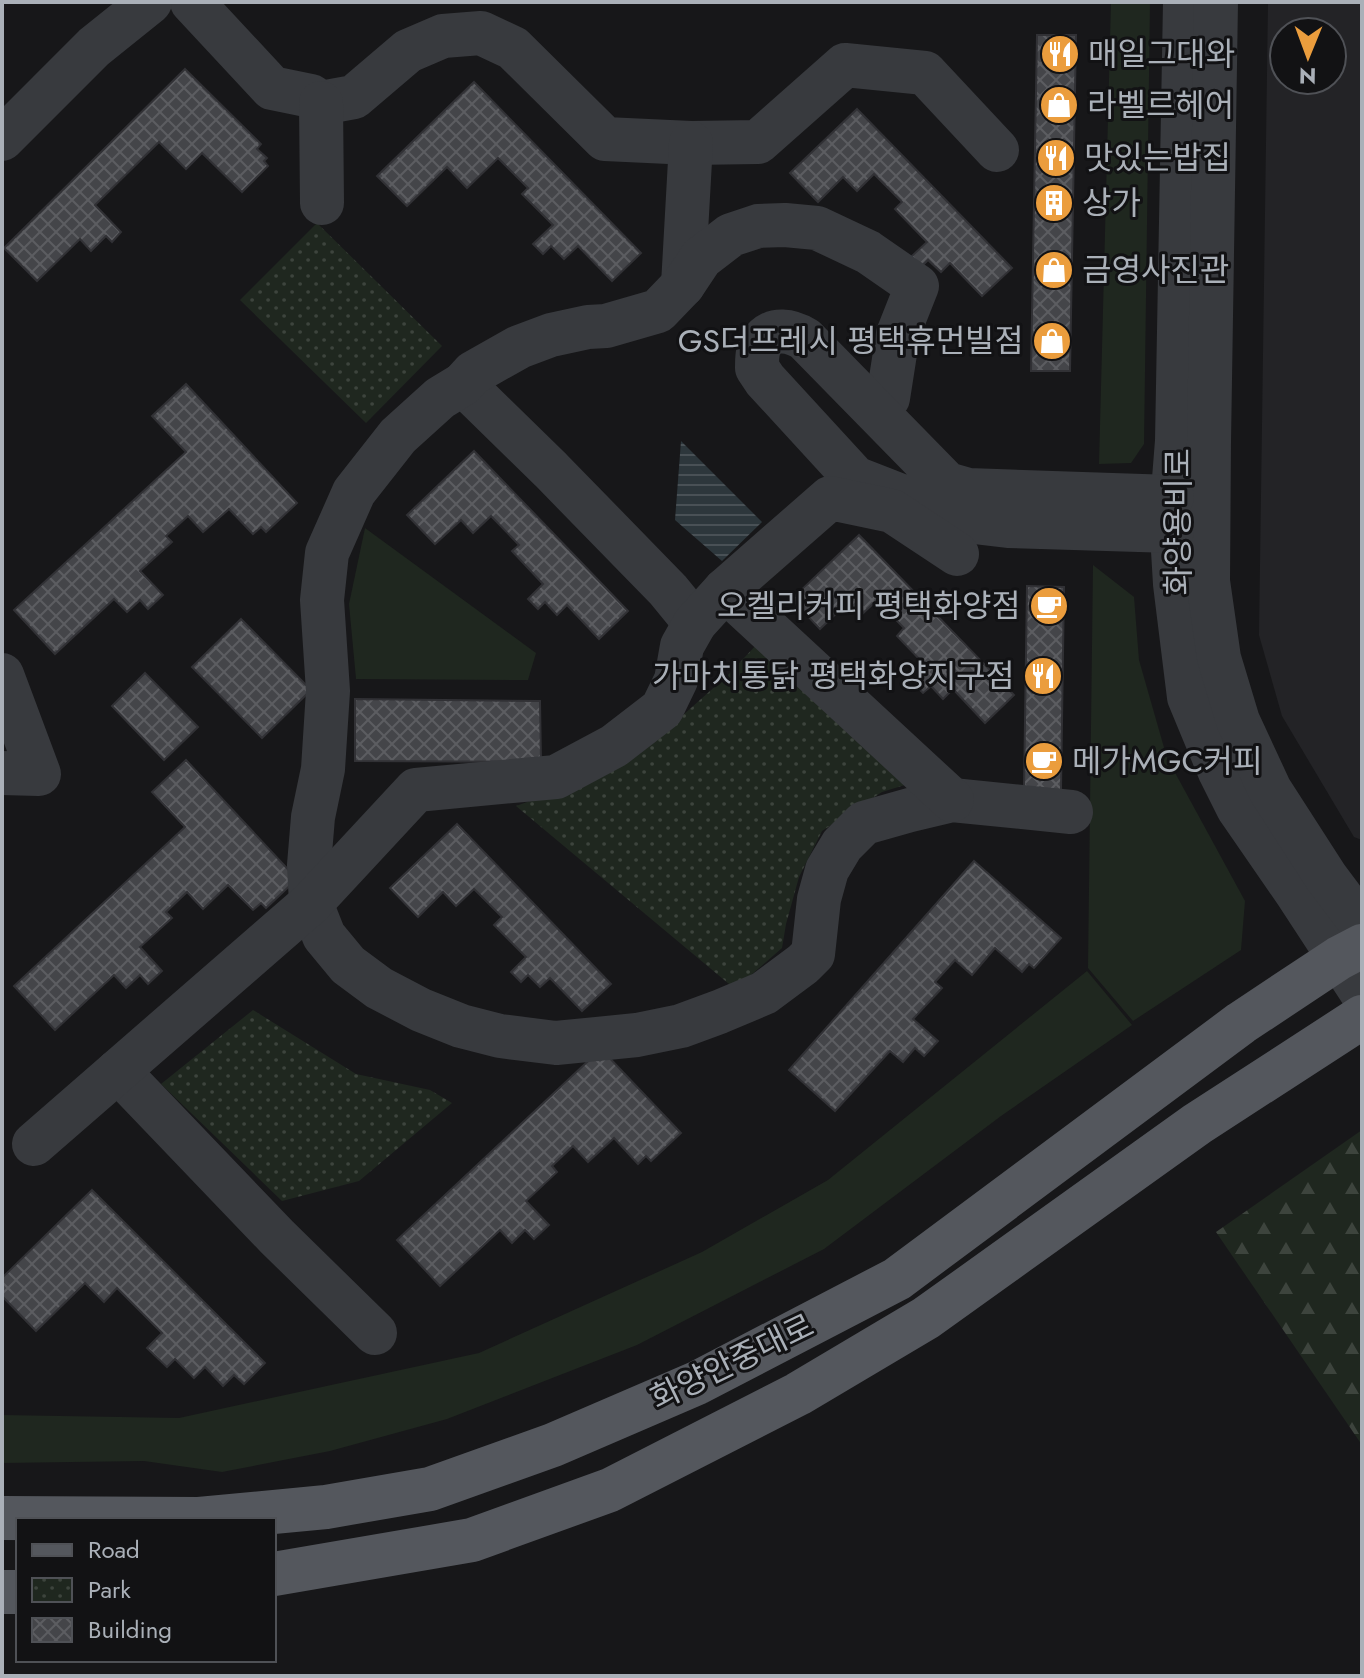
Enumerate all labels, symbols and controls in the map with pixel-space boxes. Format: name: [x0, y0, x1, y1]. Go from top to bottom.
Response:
north arrow: [1268, 16, 1348, 96]
place label: 매일그대와: [1088, 31, 1235, 77]
restaurant icon: 매일그대와: [1039, 33, 1081, 75]
text: N: [1299, 60, 1317, 92]
place label: 라벨르헤어: [1087, 82, 1234, 128]
shop icon: 라벨르헤어: [1038, 84, 1080, 126]
place label: 맛있는밥집: [1084, 135, 1231, 181]
restaurant icon: 맛있는밥집: [1035, 137, 1077, 179]
place label: 상가: [1082, 180, 1141, 226]
building icon: 상가: [1033, 182, 1075, 224]
place label: 금영사진관: [1082, 247, 1229, 293]
shop icon: 금영사진관: [1033, 249, 1075, 291]
place label: GS더프레시 평택휴먼빌점: [678, 318, 1024, 364]
shop icon: GS더프레시 평택휴먼빌점: [1031, 320, 1073, 362]
street label: 화양용비로: [1155, 448, 1201, 596]
place label: 오켈리커피 평택화양점: [717, 583, 1021, 629]
cafe icon: 오켈리커피 평택화양점: [1028, 585, 1070, 627]
place label: 가마치통닭 평택화양지구점: [652, 653, 1015, 699]
restaurant icon: 가마치통닭 평택화양지구점: [1022, 655, 1064, 697]
place label: 메가MGC커피: [1072, 738, 1262, 784]
cafe icon: 메가MGC커피: [1023, 740, 1065, 782]
street label: 화양안중대로: [643, 1303, 821, 1421]
legend: [16, 1518, 276, 1662]
text: Road: [88, 1532, 140, 1567]
text: Park: [88, 1572, 131, 1607]
text: Building: [88, 1612, 172, 1647]

